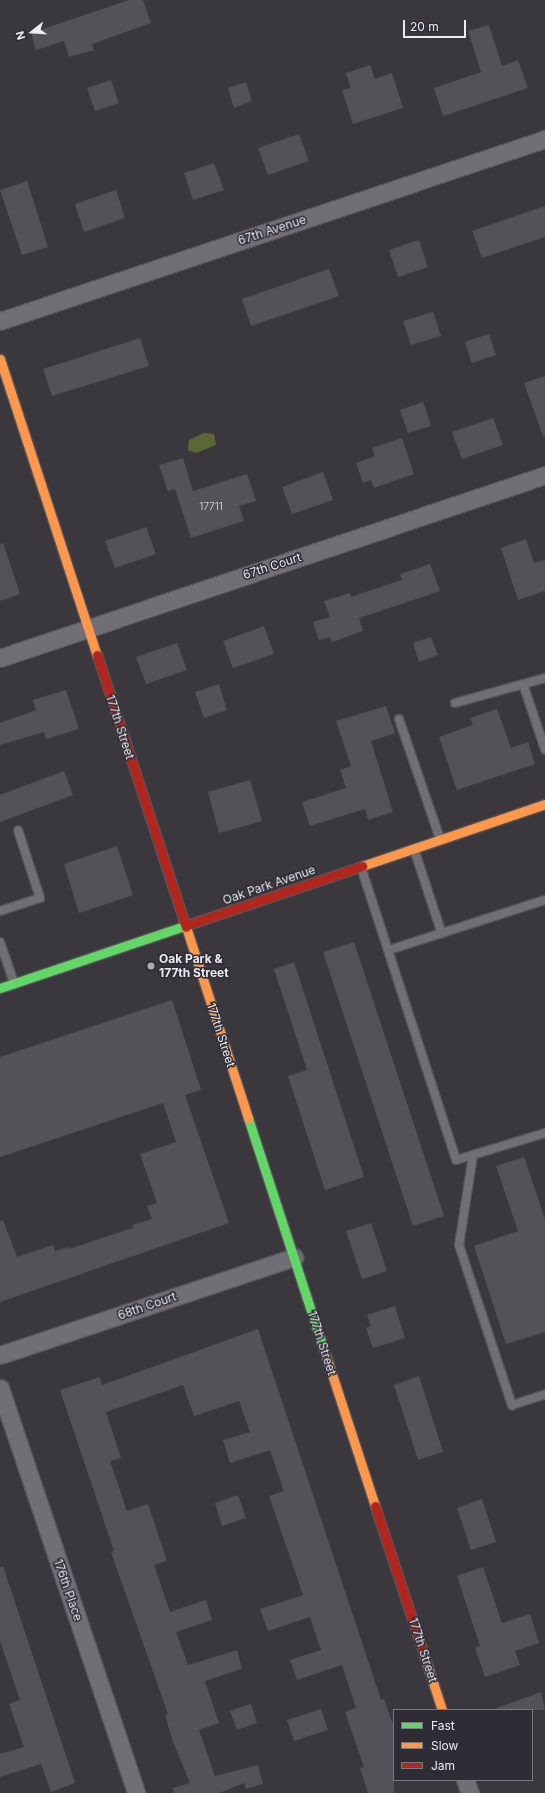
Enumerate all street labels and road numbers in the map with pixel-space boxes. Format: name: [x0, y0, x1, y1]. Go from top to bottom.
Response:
street label: 67th Avenue: [236, 212, 308, 248]
street label: 67th Court: [241, 550, 303, 582]
street label: 177th Street: [103, 693, 137, 761]
street label: Oak Park Avenue: [221, 862, 317, 908]
street label: 177th Street: [204, 1001, 238, 1069]
street label: 68th Court: [116, 1289, 178, 1323]
street label: 177th Street: [305, 1309, 339, 1377]
street label: 176th Place: [51, 1557, 85, 1623]
street label: 177th Street: [406, 1616, 440, 1684]

